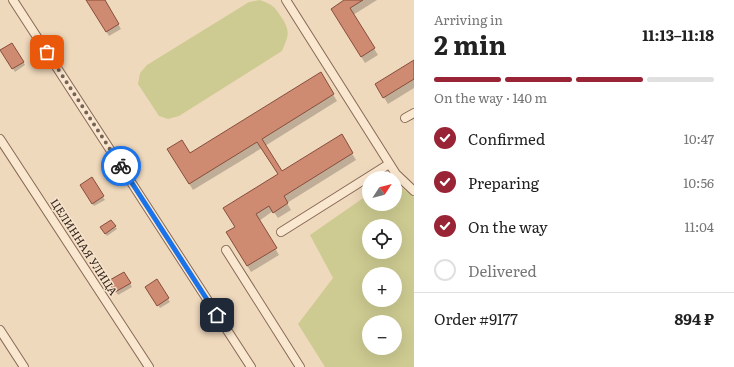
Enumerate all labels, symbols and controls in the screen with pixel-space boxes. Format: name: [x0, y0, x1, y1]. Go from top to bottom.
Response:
text: Arriving in: [434, 10, 503, 29]
text: 11:13–11:18: [642, 23, 714, 46]
text: 2 min: [434, 24, 507, 63]
pin: [30, 35, 64, 69]
icon: bag: [36, 41, 58, 63]
text: On the way · 140 m: [434, 88, 547, 107]
icon: check: [434, 127, 456, 149]
text: Confirmed: [468, 127, 545, 150]
text: 10:47: [684, 129, 714, 148]
courier: [101, 146, 141, 186]
icon: bike: [110, 155, 132, 177]
north arrow: [362, 171, 402, 211]
map controls: [362, 171, 402, 355]
icon: check: [434, 171, 456, 193]
text: Preparing: [468, 171, 539, 194]
text: 10:56: [683, 173, 714, 192]
street label: ЦЕЛИННАЯ УЛИЦА: [48, 195, 122, 298]
icon: check: [434, 215, 456, 237]
text: On the way: [468, 215, 548, 238]
text: 11:04: [684, 217, 714, 236]
button: locate: [362, 219, 402, 259]
text: Delivered: [468, 259, 537, 282]
button: +: [362, 267, 402, 307]
pin: [200, 298, 234, 332]
icon: home: [206, 304, 228, 326]
text: Order #9177: [434, 307, 518, 330]
text: 894 ₽: [675, 307, 714, 330]
button: −: [362, 315, 402, 355]

